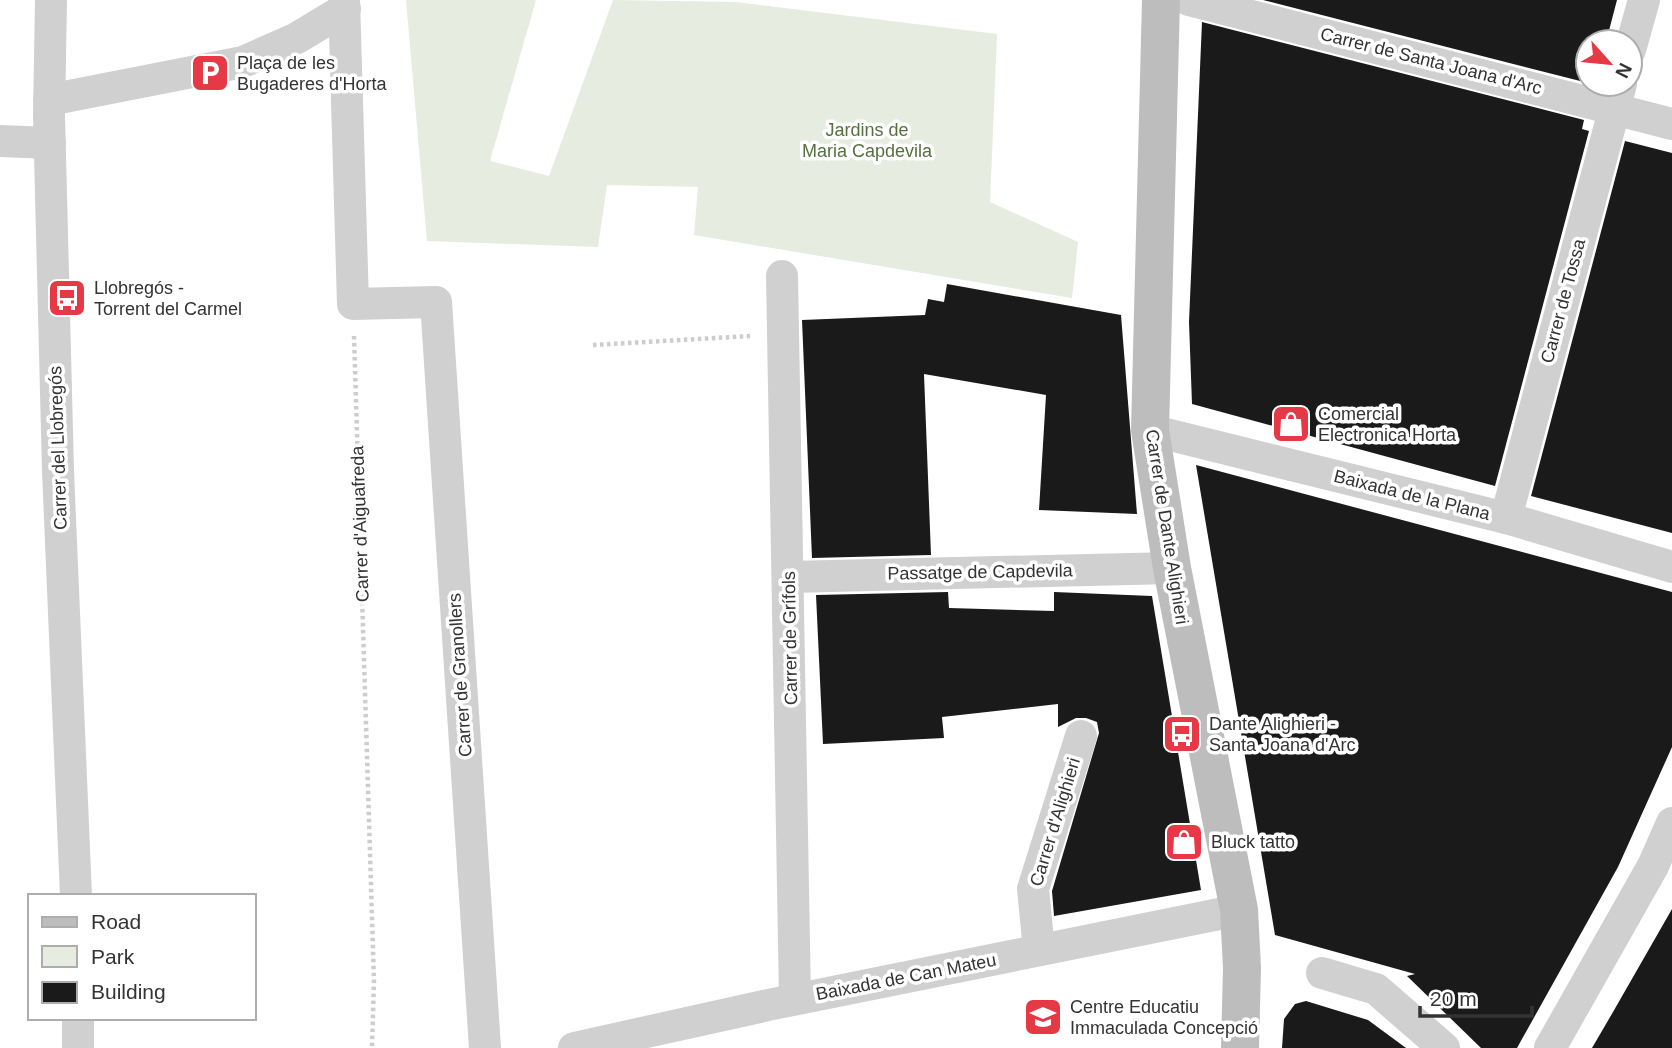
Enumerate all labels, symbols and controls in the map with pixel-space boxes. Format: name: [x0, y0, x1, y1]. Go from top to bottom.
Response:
street label: Carrer de Santa Joana d'Arc: [1318, 24, 1544, 98]
north arrow: [1574, 28, 1644, 98]
parking icon: Plaça de les Bugaderes d'Horta: [189, 52, 231, 94]
place label: Plaça de les Bugaderes d'Horta: [237, 53, 388, 94]
text: N: [1611, 60, 1636, 81]
park label: Jardins de Maria Capdevila: [802, 120, 933, 161]
street label: Carrer de Tossa: [1537, 236, 1589, 365]
bus stop icon: Llobregós - Torrent del Carmel: [46, 277, 88, 319]
place label: Llobregós - Torrent del Carmel: [94, 278, 242, 319]
street label: Carrer del Llobregós: [45, 366, 71, 530]
shop icon: Comercial Electronica Horta: [1270, 403, 1312, 445]
place label: Comercial Electronica Horta: [1318, 404, 1457, 445]
street label: Carrer de Dante Alighieri: [1142, 428, 1192, 626]
street label: Carrer d'Aiguafreda: [347, 444, 373, 603]
street label: Baixada de la Plana: [1332, 466, 1493, 524]
street label: Passatge de Capdevila: [887, 560, 1074, 584]
street label: Carrer de Grífols: [779, 571, 801, 705]
street label: Carrer de Granollers: [444, 592, 476, 758]
bus stop icon: Dante Alighieri - Santa Joana d'Arc: [1161, 713, 1203, 755]
place label: Dante Alighieri - Santa Joana d'Arc: [1209, 714, 1356, 755]
street label: Carrer d'Alighieri: [1026, 755, 1084, 889]
shop icon: Bluck tatto: [1163, 821, 1205, 863]
place label: Bluck tatto: [1211, 832, 1295, 852]
legend: [28, 894, 256, 1020]
text: Road: [91, 910, 141, 933]
text: Park: [91, 945, 135, 968]
street label: Baixada de Can Mateu: [814, 950, 998, 1004]
scale bar: [1420, 974, 1532, 1018]
text: Building: [91, 980, 166, 1003]
text: 20 m: [1430, 987, 1477, 1010]
school or university icon: Centre Educatiu Immaculada Concepció: [1022, 996, 1064, 1038]
place label: Centre Educatiu Immaculada Concepció: [1070, 997, 1258, 1038]

